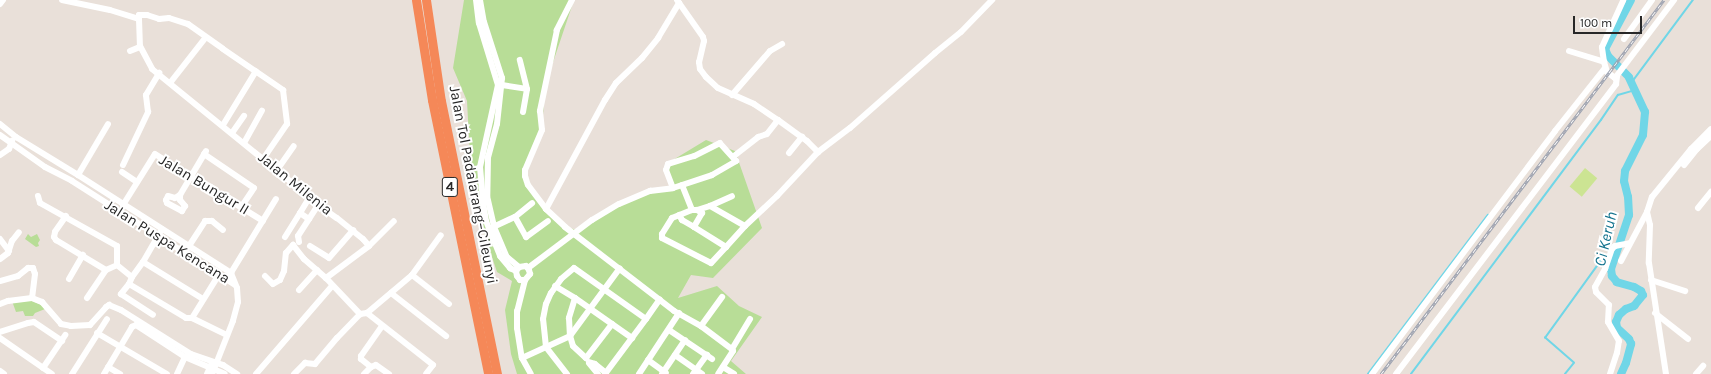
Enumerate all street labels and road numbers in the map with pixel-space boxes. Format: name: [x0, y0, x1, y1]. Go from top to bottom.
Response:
street label: Jalan Tol Padalarang–Cileunyi: [445, 84, 501, 286]
street label: Jalan Milenia: [254, 149, 336, 219]
street label: Jalan Bungur II: [156, 151, 252, 219]
road number: 4: [441, 175, 459, 199]
street label: Jalan Puspa Kencana: [101, 196, 233, 288]

